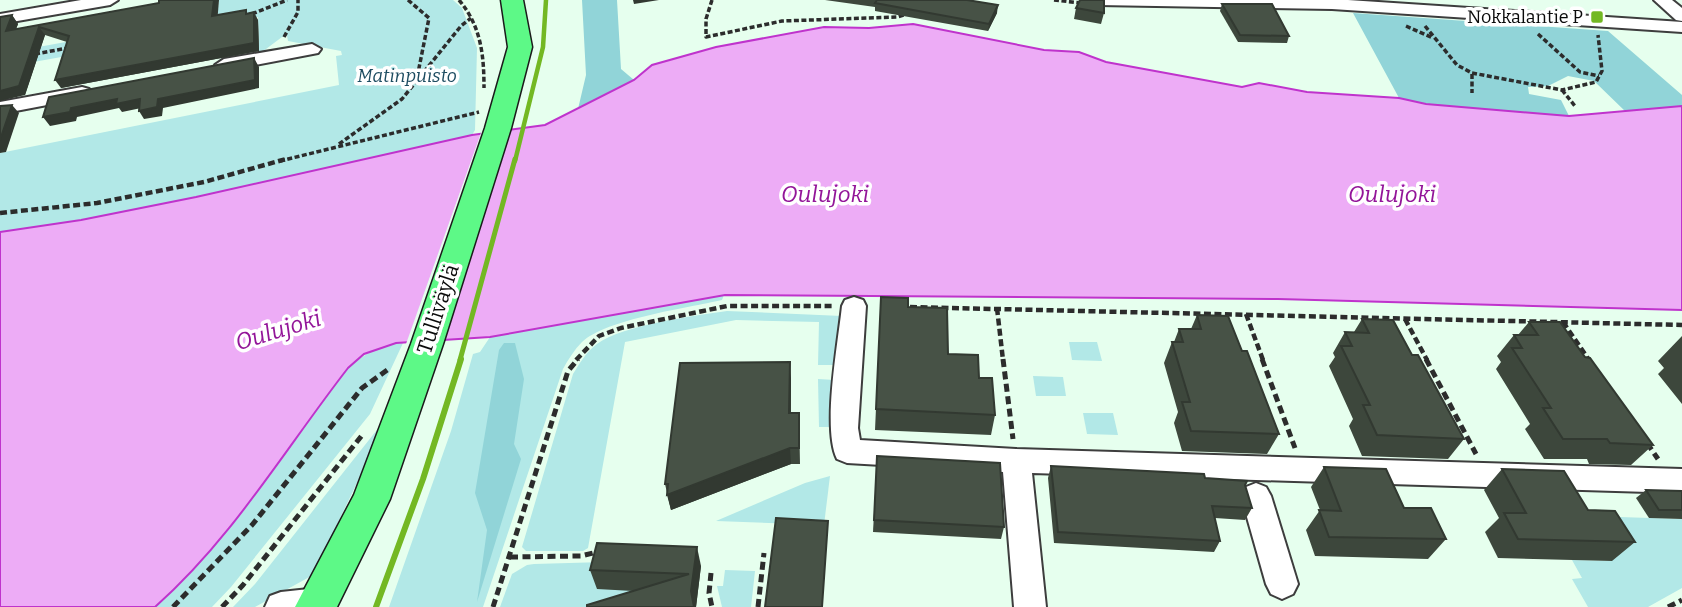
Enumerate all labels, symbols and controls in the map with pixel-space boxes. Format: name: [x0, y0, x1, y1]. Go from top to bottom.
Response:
place label: Nokkalantie P: [1467, 6, 1583, 28]
marker: Nokkalantie P: [1589, 9, 1605, 25]
park label: Matinpuisto: [357, 65, 457, 87]
water label: Oulujoki: [781, 180, 869, 208]
water label: Oulujoki: [1348, 180, 1436, 208]
street label: Tulliväylä: [411, 261, 465, 357]
water label: Oulujoki: [232, 304, 325, 356]

